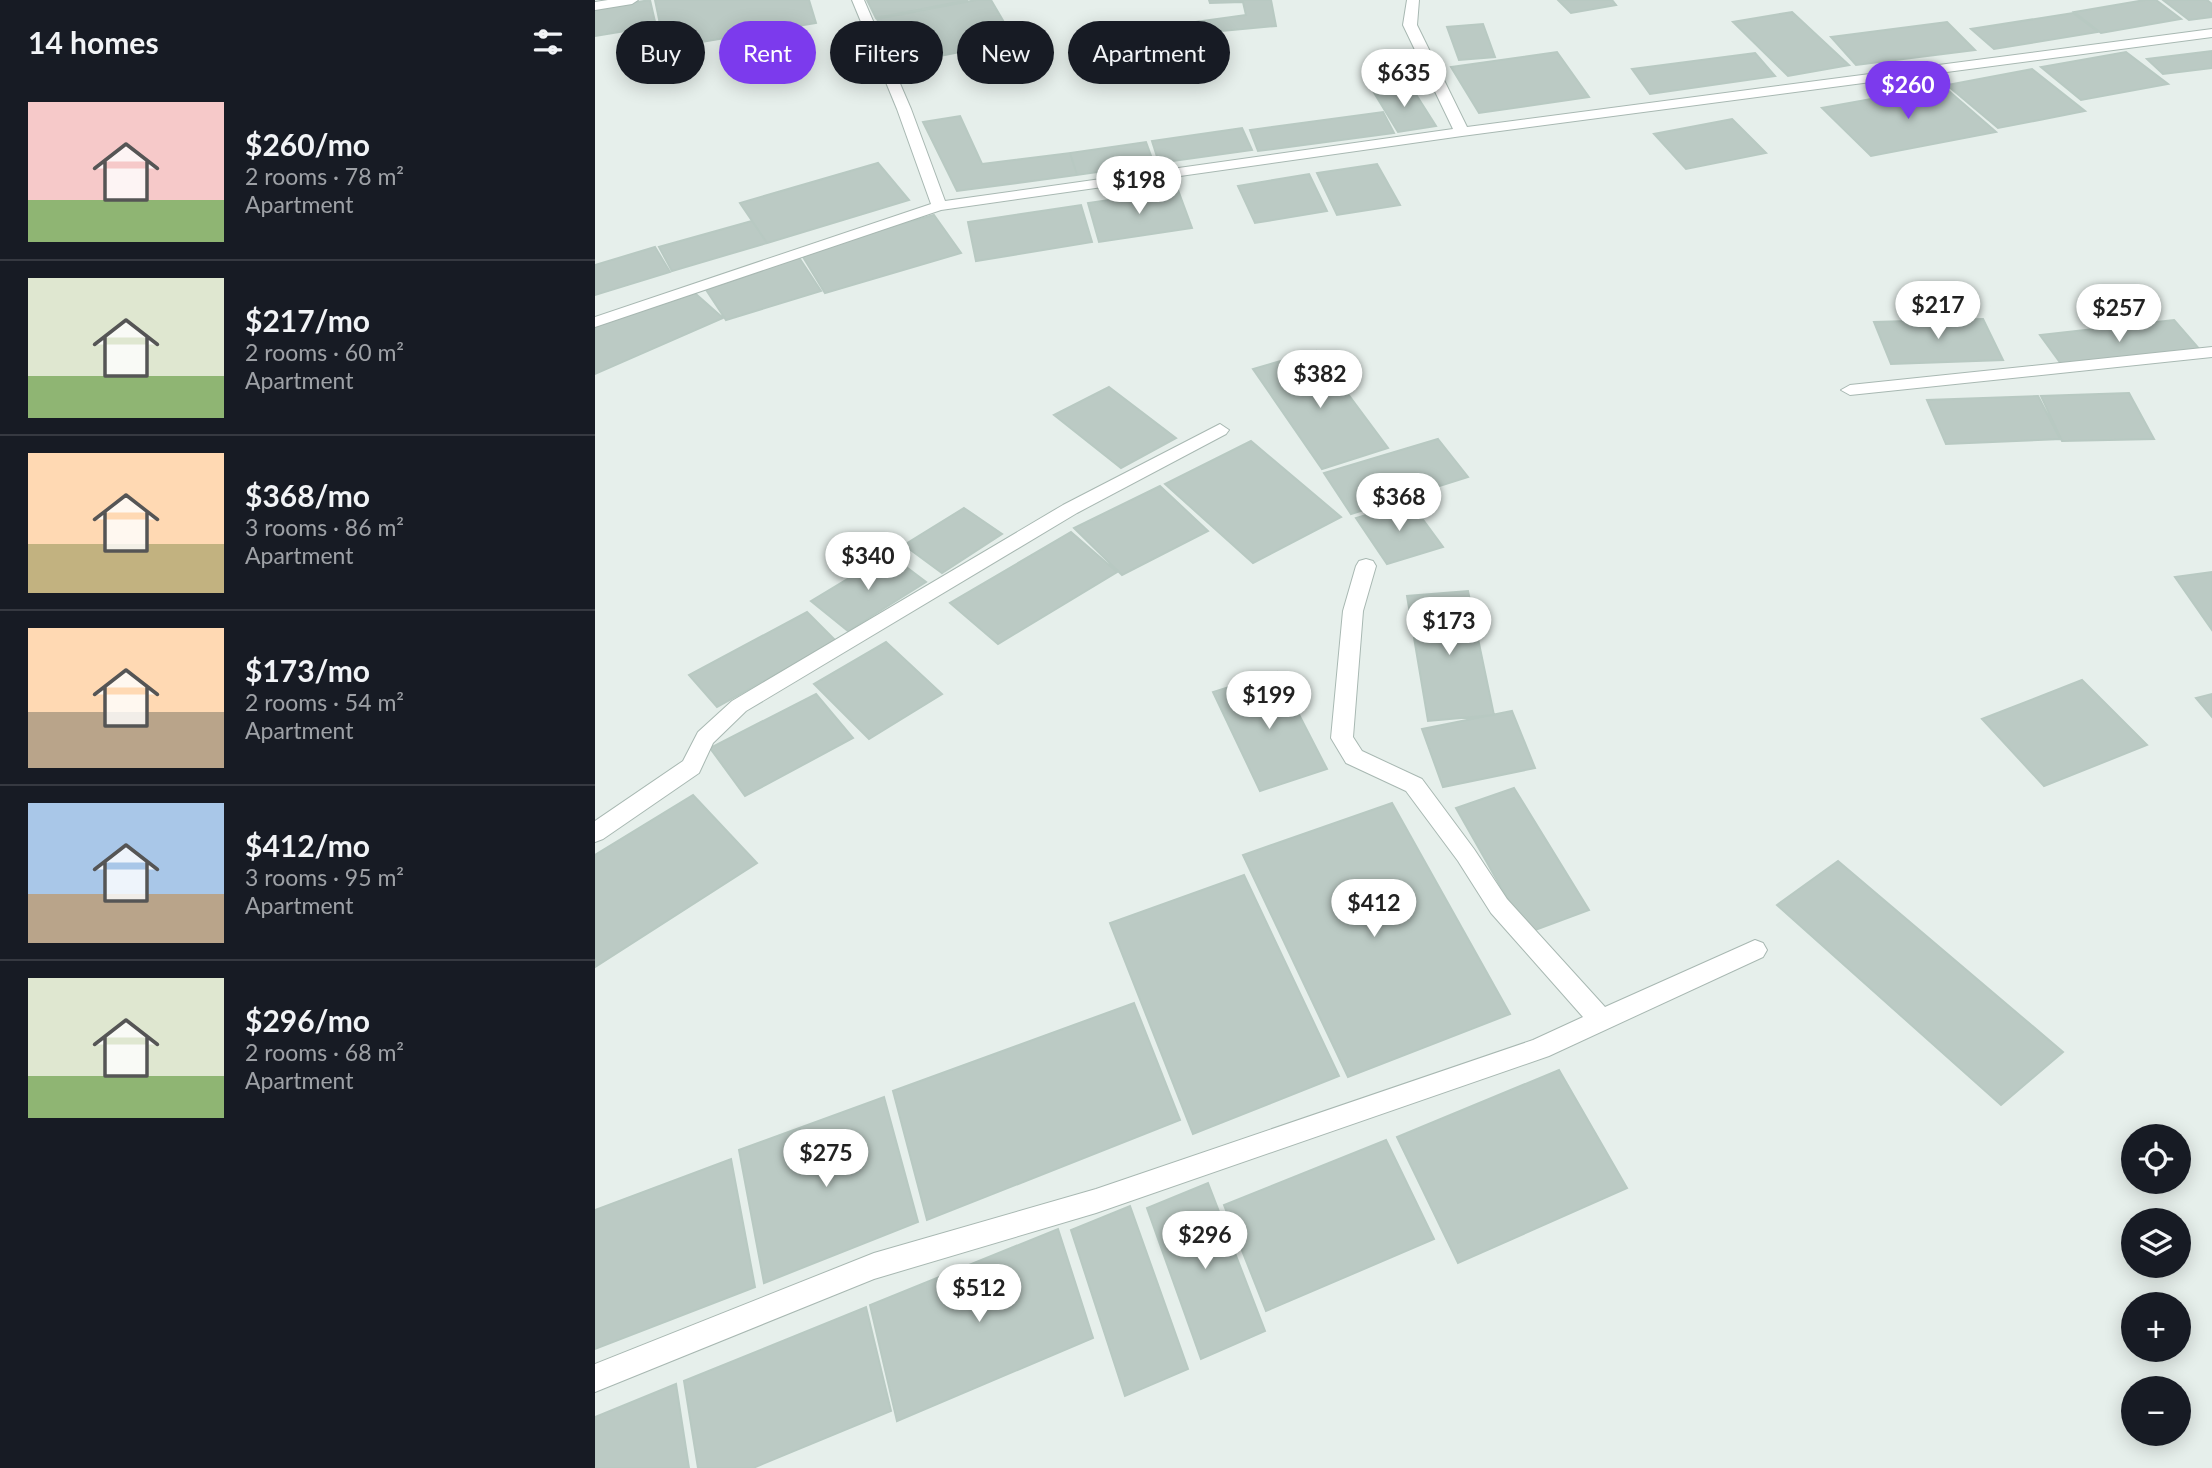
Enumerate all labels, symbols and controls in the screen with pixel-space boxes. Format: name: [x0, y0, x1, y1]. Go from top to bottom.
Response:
chip: Buy: [616, 21, 705, 84]
chip: Rent: [719, 21, 816, 84]
chip: Filters: [830, 21, 943, 84]
chip: New: [957, 21, 1054, 84]
chip: Apartment: [1068, 21, 1230, 84]
icon: filters: [529, 23, 567, 61]
text: 14 homes: [28, 24, 159, 60]
pin: $635: [1363, 50, 1445, 109]
text: $635: [1377, 58, 1431, 86]
pin: $260: [1867, 61, 1949, 121]
text: $260: [1881, 70, 1935, 98]
text: $260/mo: [245, 126, 370, 162]
icon: home: [84, 130, 168, 214]
pin: $198: [1098, 156, 1180, 216]
text: 2 rooms · 78 m²: [245, 162, 404, 190]
text: $198: [1112, 165, 1166, 193]
text: Apartment: [245, 190, 353, 218]
pin: $217: [1897, 282, 1979, 341]
pin: $257: [2078, 284, 2160, 344]
text: $217: [1911, 290, 1965, 318]
text: $257: [2092, 293, 2146, 321]
text: $217/mo: [245, 302, 370, 338]
icon: home: [84, 306, 168, 390]
text: 2 rooms · 60 m²: [245, 338, 404, 366]
pin: $382: [1279, 350, 1361, 410]
text: $382: [1293, 359, 1347, 387]
text: Apartment: [245, 366, 353, 394]
pin: $368: [1358, 474, 1440, 533]
text: $368/mo: [245, 477, 370, 513]
icon: home: [84, 481, 168, 565]
text: $368: [1372, 482, 1426, 510]
text: 3 rooms · 86 m²: [245, 513, 404, 541]
pin: $340: [827, 532, 909, 592]
text: Apartment: [245, 541, 353, 569]
text: $340: [841, 541, 895, 569]
pin: $173: [1408, 598, 1490, 657]
text: $173: [1422, 606, 1476, 634]
text: $173/mo: [245, 652, 370, 688]
icon: home: [84, 656, 168, 740]
pin: $199: [1228, 672, 1310, 731]
text: $199: [1242, 680, 1296, 708]
text: 2 rooms · 54 m²: [245, 688, 404, 716]
text: Apartment: [245, 716, 353, 744]
text: $412/mo: [245, 827, 370, 863]
icon: home: [84, 831, 168, 915]
text: 3 rooms · 95 m²: [245, 863, 404, 891]
pin: $412: [1333, 880, 1415, 939]
text: $412: [1347, 888, 1401, 916]
text: Apartment: [245, 891, 353, 919]
text: $296/mo: [245, 1002, 370, 1038]
icon: home: [84, 1006, 168, 1090]
text: 2 rooms · 68 m²: [245, 1038, 404, 1066]
text: Apartment: [245, 1066, 353, 1094]
map controls: [2121, 1124, 2191, 1446]
button: locate: [2121, 1124, 2191, 1194]
pin: $275: [785, 1130, 867, 1189]
text: $275: [799, 1138, 853, 1166]
button: layers: [2121, 1208, 2191, 1278]
pin: $296: [1164, 1212, 1246, 1271]
text: $296: [1178, 1220, 1232, 1248]
pin: $512: [938, 1264, 1020, 1324]
text: $512: [952, 1273, 1006, 1301]
button: +: [2121, 1292, 2191, 1362]
button: −: [2121, 1376, 2191, 1446]

